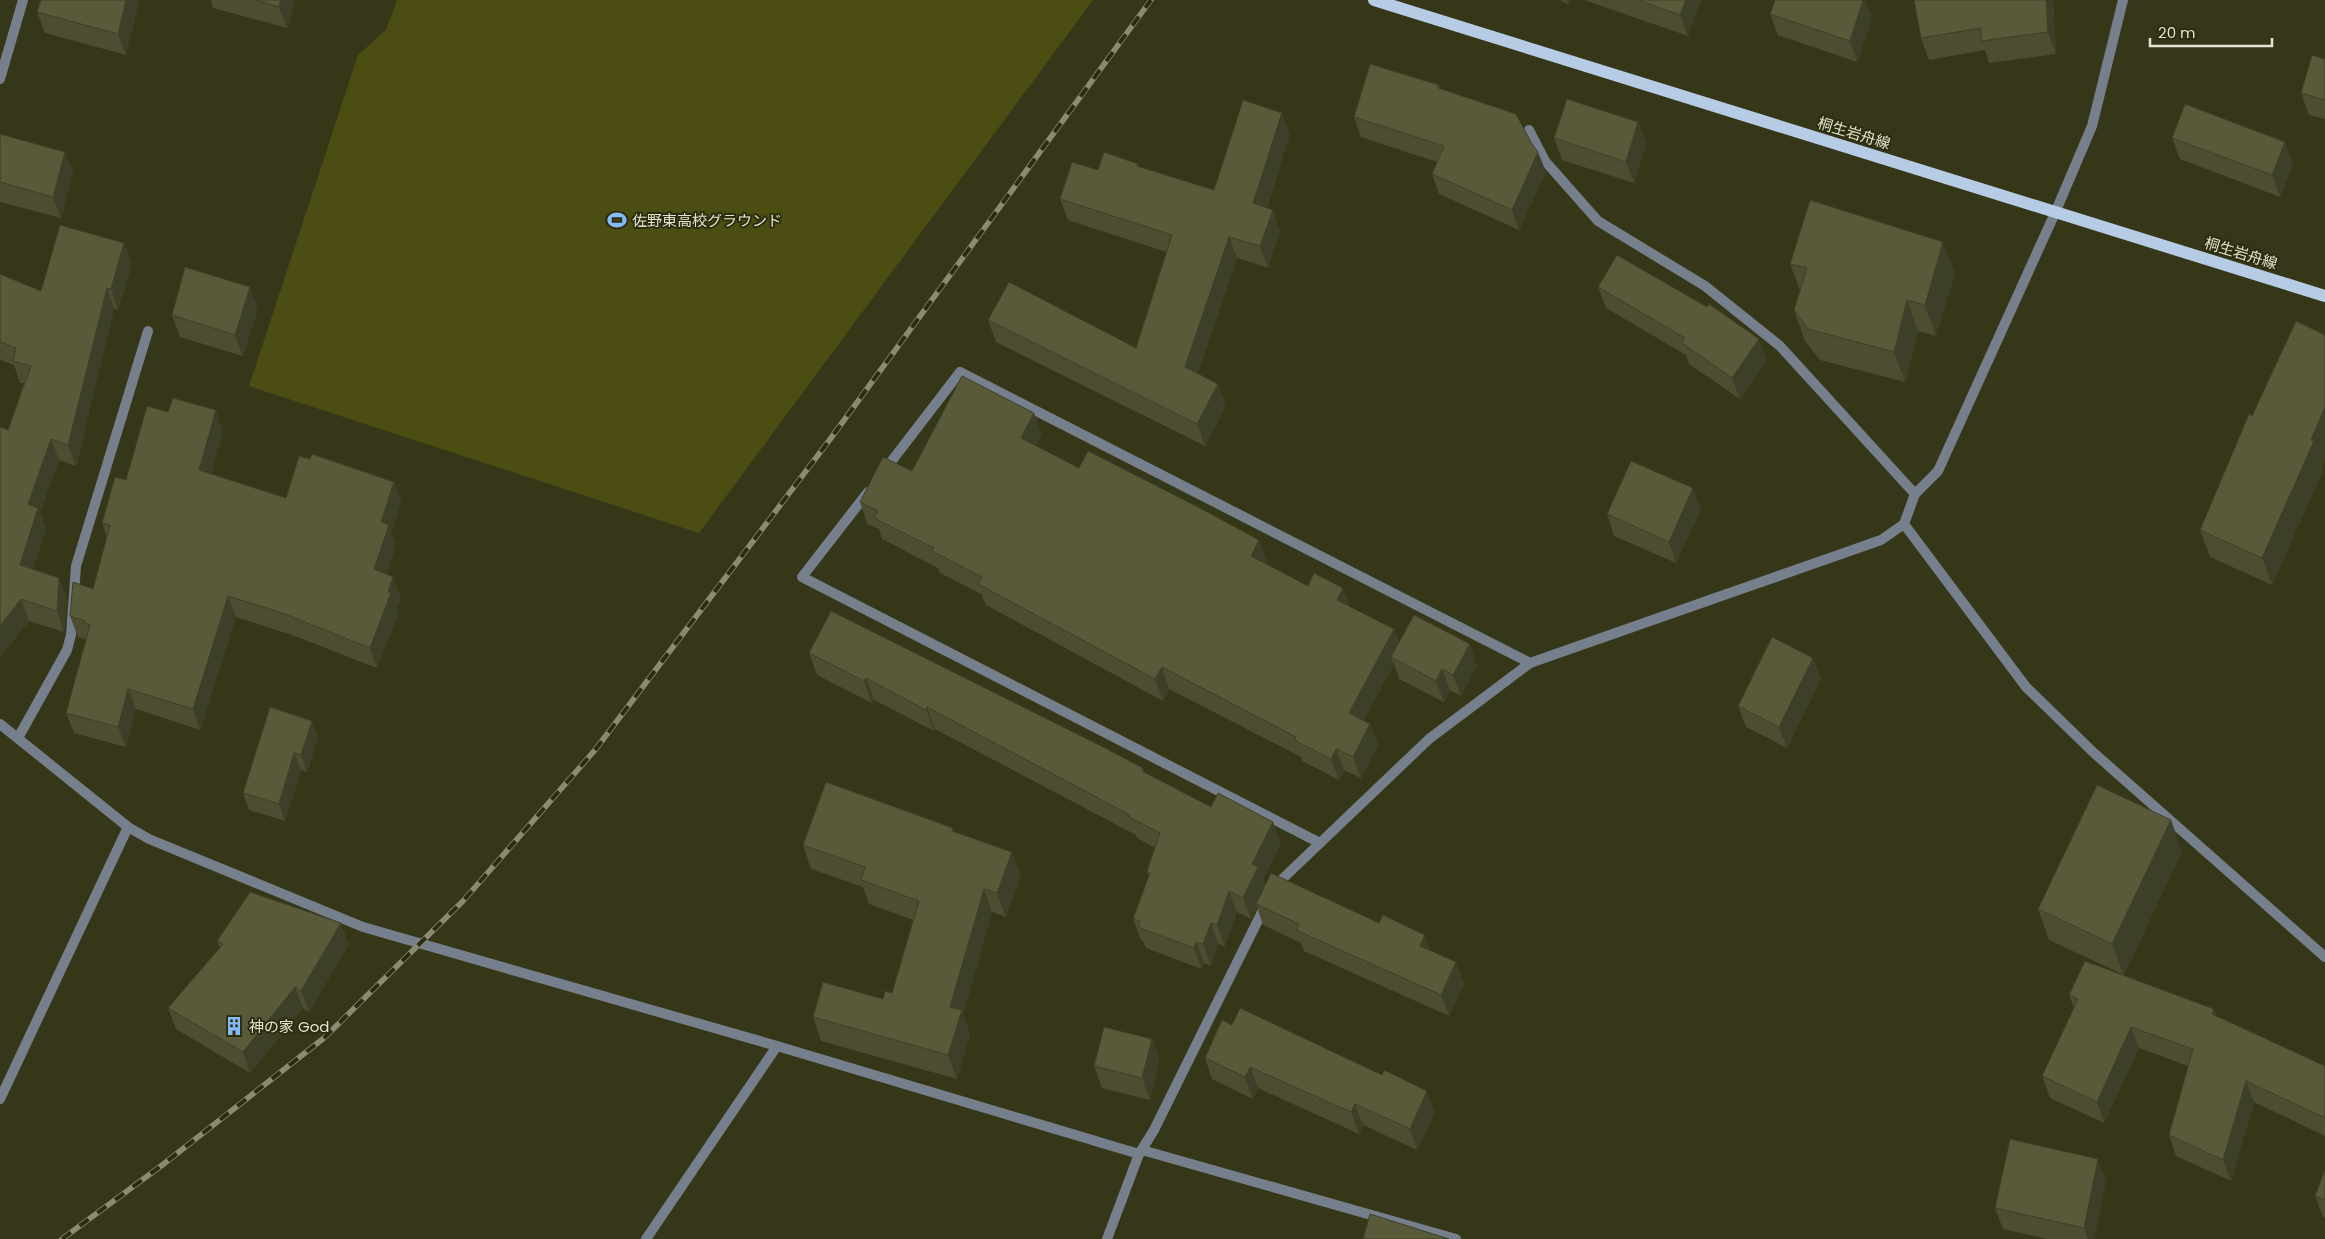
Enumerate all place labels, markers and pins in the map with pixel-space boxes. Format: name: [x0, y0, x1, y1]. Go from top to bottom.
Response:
sports icon: 佐野東高校グラウンド: [606, 209, 628, 231]
place label: 佐野東高校グラウンド: [632, 210, 782, 231]
building icon: 神の家 God: [223, 1015, 245, 1037]
place label: 神の家 God: [249, 1016, 329, 1037]

